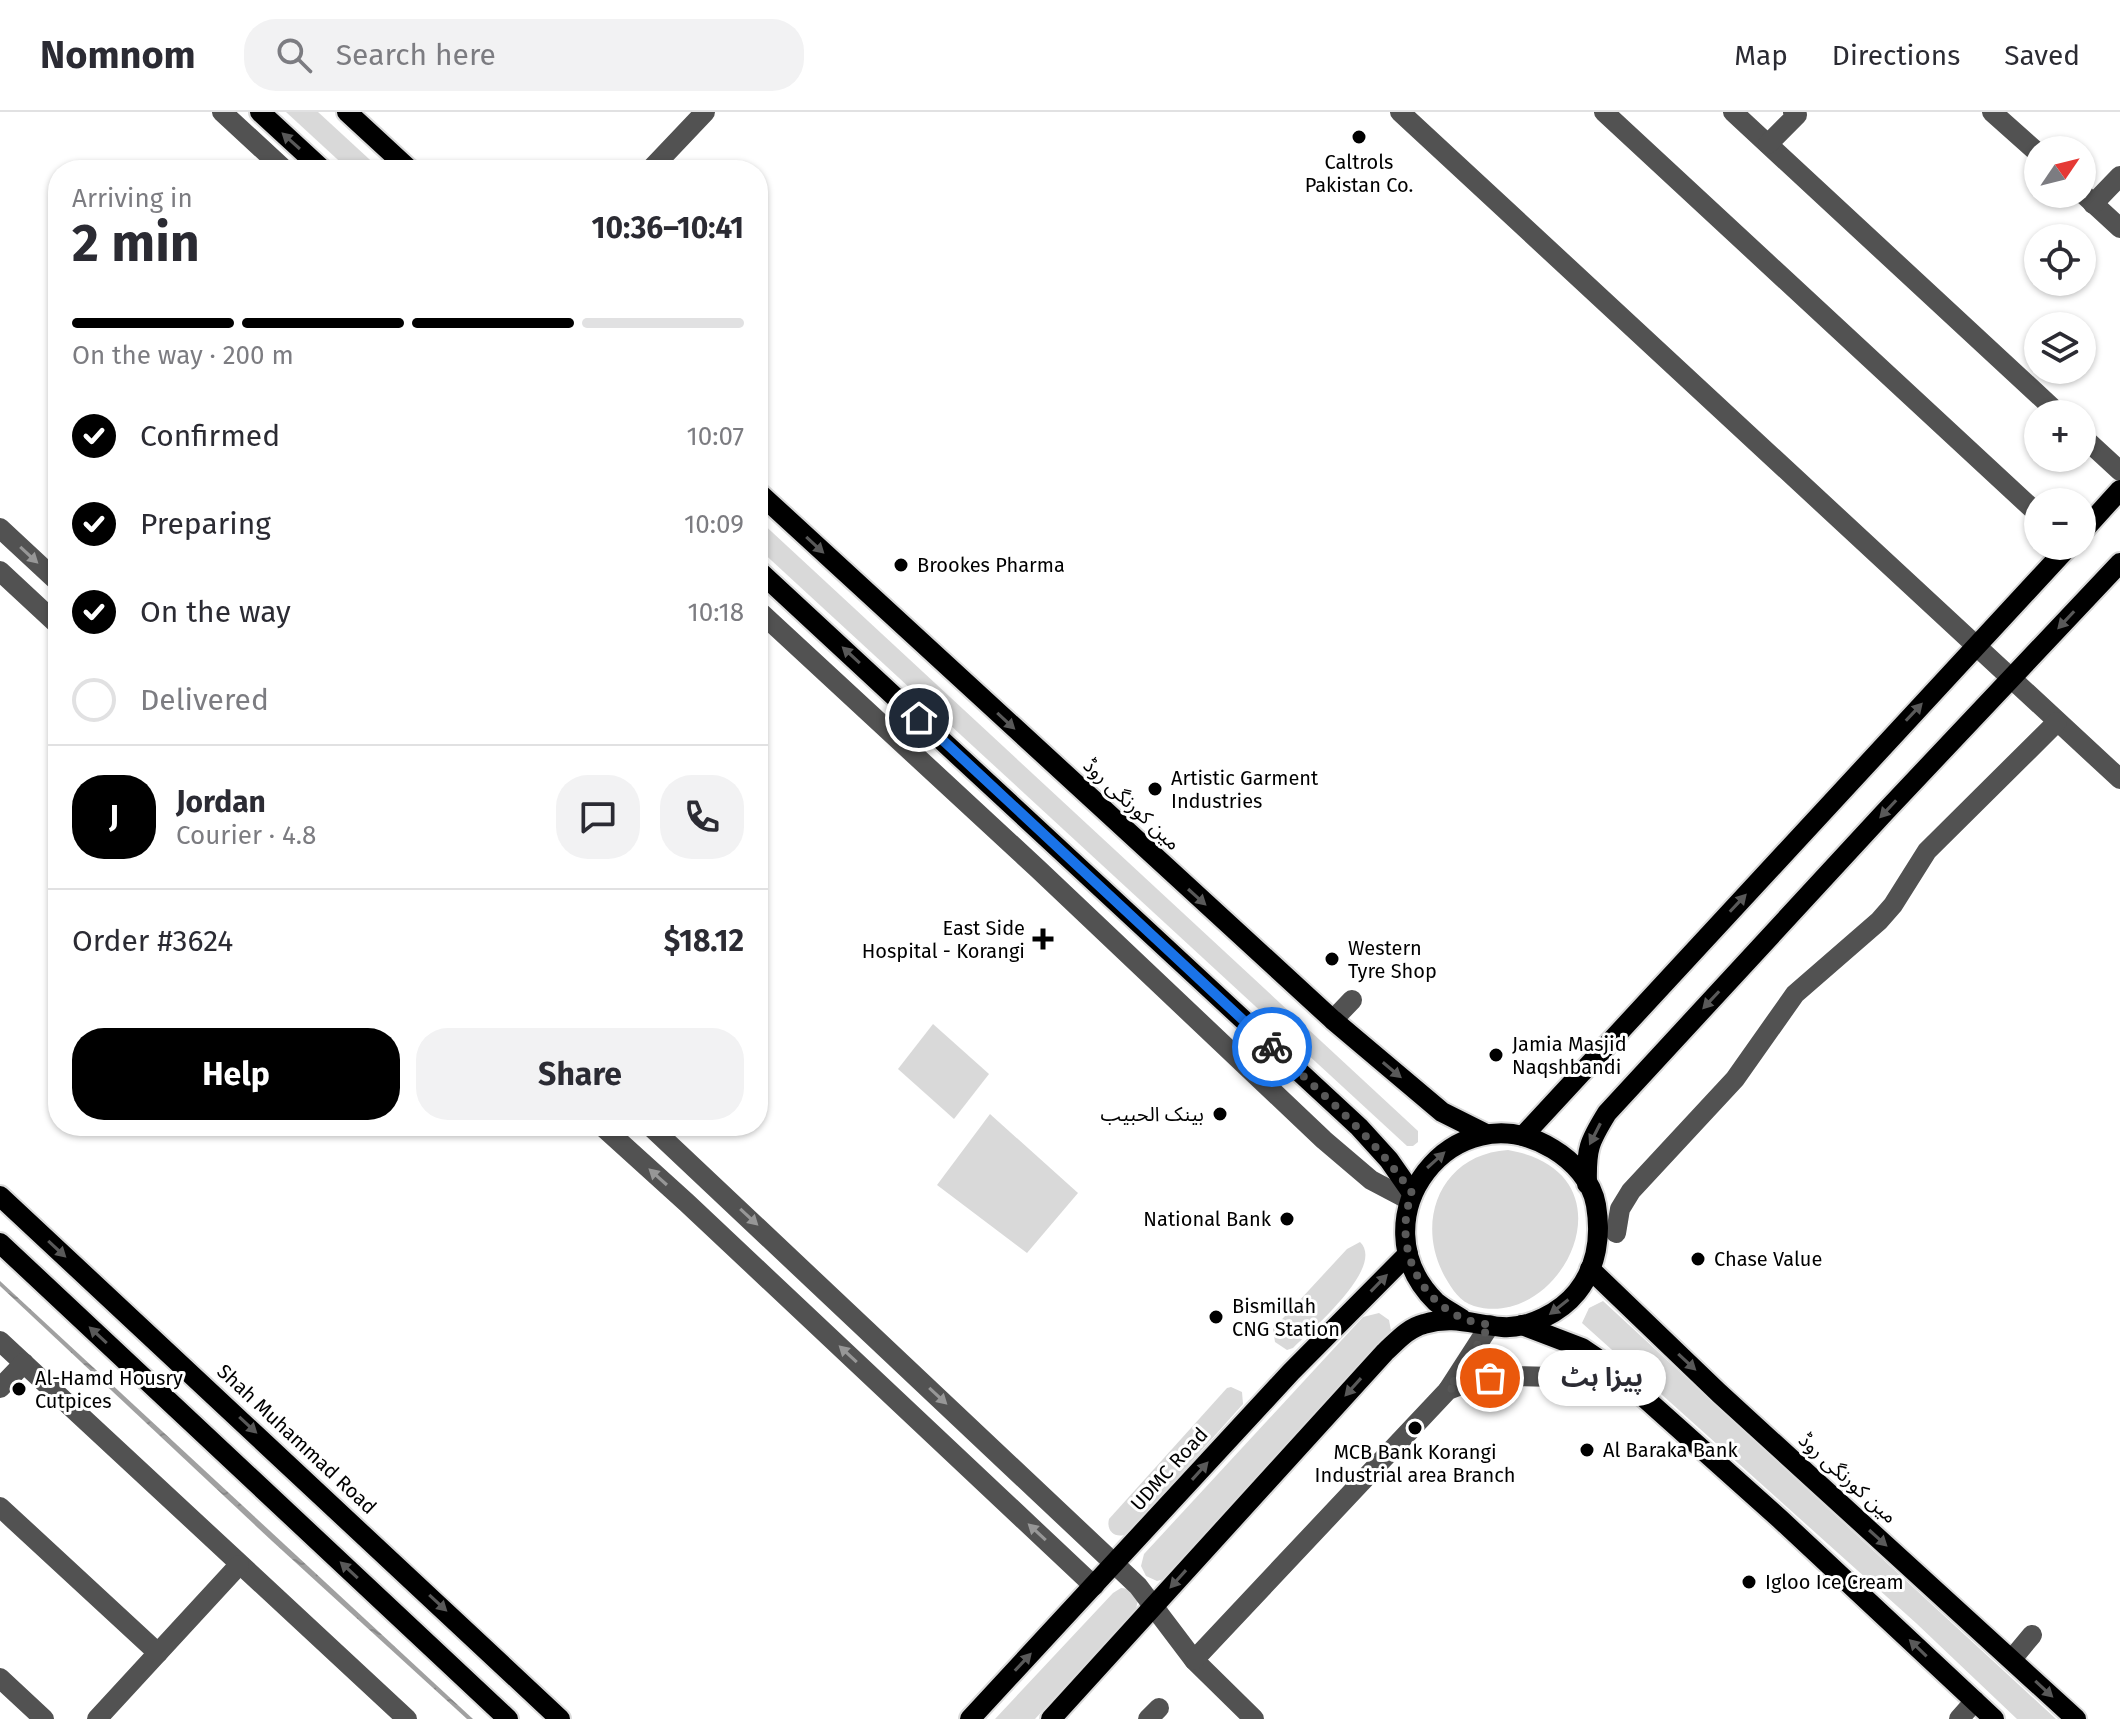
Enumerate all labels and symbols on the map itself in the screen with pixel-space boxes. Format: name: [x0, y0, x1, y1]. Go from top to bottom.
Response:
marker: Caltrols Pakistan Co.: [1350, 128, 1368, 146]
one-way arrow: [282, 133, 302, 150]
north arrow: [2024, 136, 2096, 208]
place label: Caltrols Pakistan Co.: [1305, 150, 1413, 197]
one-way arrow: [806, 535, 825, 553]
one-way arrow: [19, 546, 38, 564]
place label: Brookes Pharma: [917, 553, 1065, 577]
marker: Brookes Pharma: [892, 556, 910, 574]
one-way arrow: [2058, 610, 2076, 629]
one-way arrow: [842, 647, 861, 665]
pin: [885, 684, 953, 752]
one-way arrow: [1905, 703, 1923, 722]
one-way arrow: [997, 711, 1016, 729]
street label: مین کورنگی روڈ: [1079, 753, 1185, 855]
place label: Artistic Garment Industries: [1171, 766, 1319, 813]
marker: Artistic Garment Industries: [1146, 780, 1164, 798]
one-way arrow: [1879, 799, 1897, 818]
one-way arrow: [1188, 888, 1207, 906]
one-way arrow: [1729, 893, 1747, 913]
place label: East Side Hospital - Korangi: [862, 916, 1025, 963]
marker: East Side Hospital - Korangi: [1032, 928, 1054, 950]
place label: Western Tyre Shop: [1348, 936, 1437, 983]
marker: Western Tyre Shop: [1323, 950, 1341, 968]
one-way arrow: [1702, 990, 1720, 1009]
courier: [1232, 1007, 1312, 1087]
place label: Jamia Masjid Naqshbandi: [1512, 1032, 1627, 1079]
marker: Jamia Masjid Naqshbandi: [1487, 1046, 1505, 1064]
one-way arrow: [1382, 1061, 1402, 1078]
place label: بينک الحبيب: [1101, 1102, 1204, 1126]
marker: بينک الحبيب: [1211, 1105, 1229, 1123]
one-way arrow: [1588, 1123, 1602, 1146]
one-way arrow: [1427, 1152, 1446, 1170]
one-way arrow: [649, 1168, 668, 1186]
one-way arrow: [739, 1207, 758, 1226]
place label: National Bank: [1143, 1207, 1272, 1231]
marker: National Bank: [1278, 1210, 1296, 1228]
one-way arrow: [47, 1239, 66, 1257]
place label: Chase Value: [1714, 1247, 1822, 1271]
marker: Chase Value: [1689, 1250, 1707, 1268]
one-way arrow: [1370, 1274, 1388, 1293]
place label: Bismillah CNG Station: [1232, 1294, 1340, 1341]
one-way arrow: [1549, 1298, 1569, 1314]
marker: Bismillah CNG Station: [1207, 1308, 1225, 1326]
one-way arrow: [89, 1326, 108, 1344]
pin: [1456, 1344, 1524, 1412]
one-way arrow: [839, 1346, 858, 1364]
callout: پیزا ہٹ: [1538, 1350, 1666, 1406]
one-way arrow: [1677, 1352, 1696, 1370]
street label: Shah Muhammad Road: [212, 1359, 382, 1519]
place label: Al-Hamd Housry Cutpices: [35, 1366, 183, 1413]
one-way arrow: [1345, 1377, 1363, 1396]
marker: Al-Hamd Housry Cutpices: [10, 1380, 28, 1398]
one-way arrow: [928, 1386, 947, 1404]
one-way arrow: [238, 1416, 257, 1434]
marker: MCB Bank Korangi Industrial area Branch: [1406, 1419, 1424, 1437]
street label: UDMC Road: [1125, 1422, 1213, 1516]
street label: مین کورنگی روڈ: [1794, 1428, 1902, 1528]
place label: Al Baraka Bank: [1603, 1438, 1738, 1462]
place label: MCB Bank Korangi Industrial area Branch: [1315, 1440, 1515, 1487]
marker: Al Baraka Bank: [1578, 1441, 1596, 1459]
one-way arrow: [1190, 1462, 1208, 1481]
one-way arrow: [1028, 1524, 1047, 1542]
one-way arrow: [1869, 1528, 1888, 1546]
one-way arrow: [340, 1561, 359, 1579]
one-way arrow: [1170, 1569, 1188, 1588]
place label: Igloo Ice Cream: [1765, 1570, 1904, 1594]
marker: Igloo Ice Cream: [1740, 1573, 1758, 1591]
one-way arrow: [428, 1593, 447, 1611]
one-way arrow: [1909, 1639, 1928, 1657]
one-way arrow: [1014, 1653, 1032, 1672]
one-way arrow: [2034, 1680, 2053, 1698]

